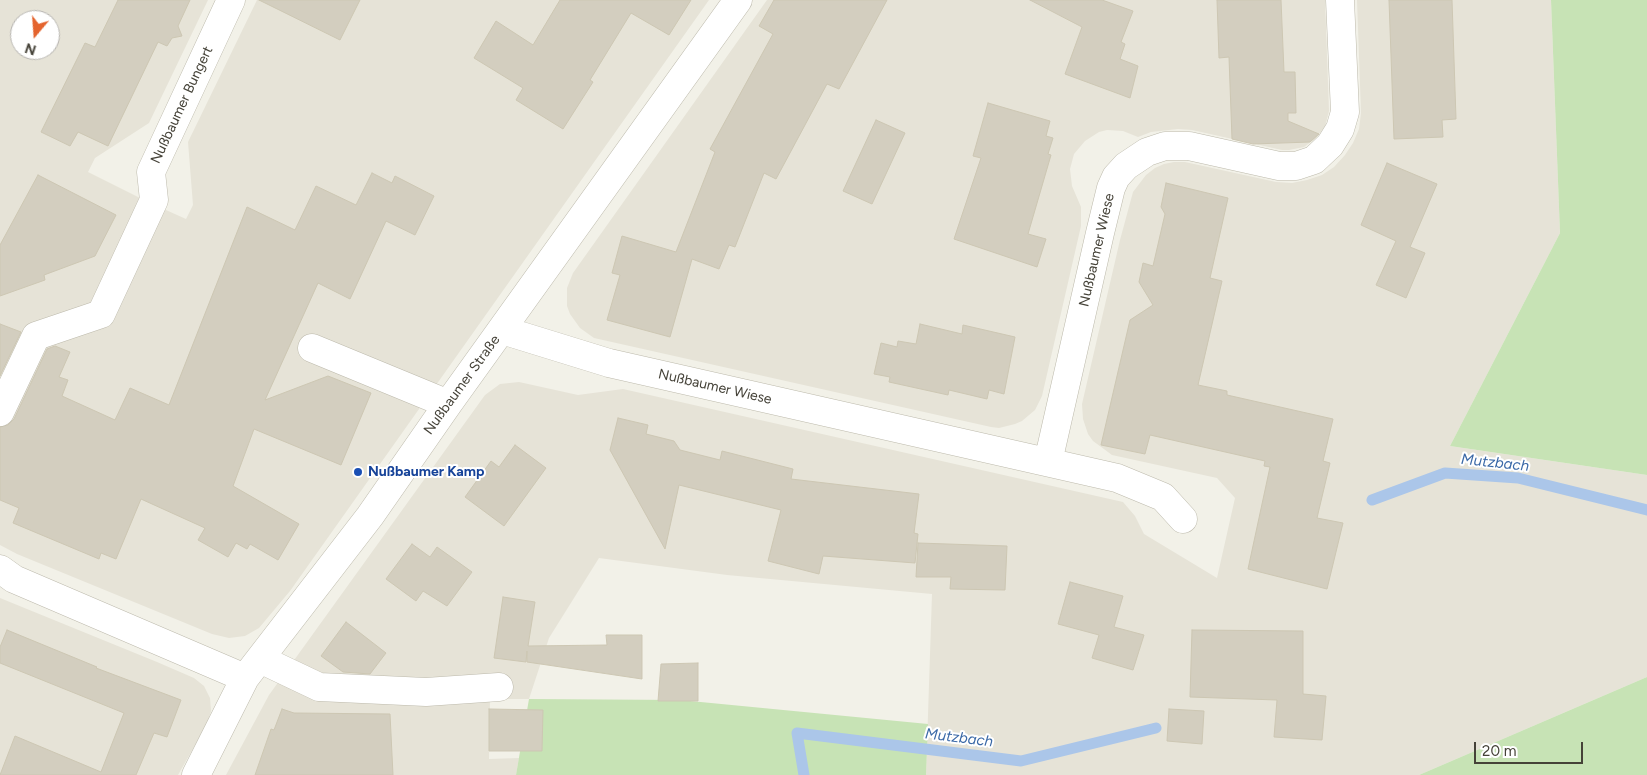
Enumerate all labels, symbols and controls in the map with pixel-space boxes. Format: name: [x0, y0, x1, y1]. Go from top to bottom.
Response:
north arrow: [10, 10, 60, 60]
text: N: [23, 39, 38, 59]
street label: Nußbaumer Bungert: [147, 44, 217, 166]
street label: Nußbaumer Wiese: [1076, 192, 1118, 308]
street label: Nußbaumer Straße: [420, 332, 504, 438]
street label: Nußbaumer Wiese: [657, 366, 773, 408]
water label: Mutzbach: [1460, 450, 1530, 476]
place label: Nußbaumer Kamp: [368, 464, 484, 480]
marker: Nußbaumer Kamp: [352, 466, 364, 478]
water label: Mutzbach: [924, 725, 994, 751]
scale bar: [1477, 732, 1586, 764]
text: 20 m: [1482, 742, 1516, 760]

